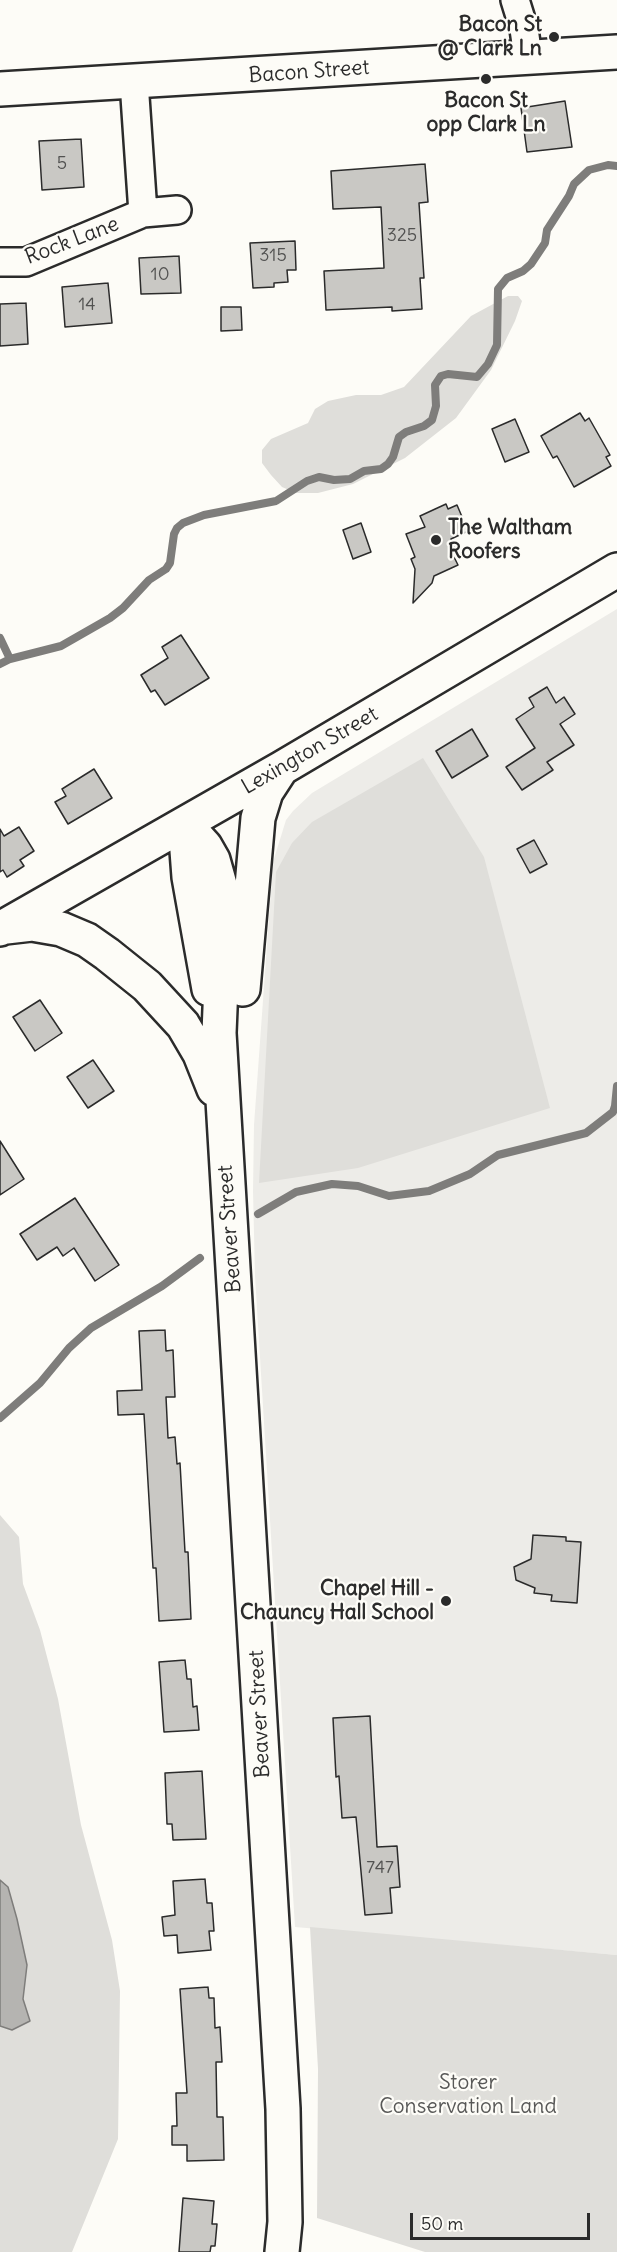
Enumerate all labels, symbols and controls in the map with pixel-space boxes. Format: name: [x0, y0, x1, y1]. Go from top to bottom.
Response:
place label: Bacon St @ Clark Ln: [438, 12, 542, 62]
marker: Bacon St @ Clark Ln: [547, 30, 561, 44]
street label: Bacon Street: [248, 55, 370, 89]
marker: Bacon St opp Clark Ln: [479, 72, 493, 86]
place label: Bacon St opp Clark Ln: [426, 88, 546, 138]
house number: 5: [57, 153, 67, 175]
street label: Rock Lane: [22, 212, 122, 270]
house number: 325: [387, 225, 417, 247]
house number: 315: [259, 245, 287, 267]
house number: 10: [151, 264, 169, 286]
house number: 14: [78, 294, 96, 316]
place label: The Waltham Roofers: [448, 515, 572, 565]
marker: The Waltham Roofers: [429, 533, 443, 547]
street label: Lexington Street: [237, 702, 383, 800]
street label: Beaver Street: [213, 1164, 247, 1294]
place label: Chapel Hill - Chauncy Hall School: [240, 1576, 434, 1626]
marker: Chapel Hill - Chauncy Hall School: [439, 1594, 453, 1608]
street label: Beaver Street: [244, 1649, 276, 1779]
house number: 747: [366, 1857, 394, 1879]
park label: Storer Conservation Land: [379, 2070, 557, 2120]
scale bar: [413, 2201, 593, 2239]
text: 50 m: [421, 2212, 463, 2235]

